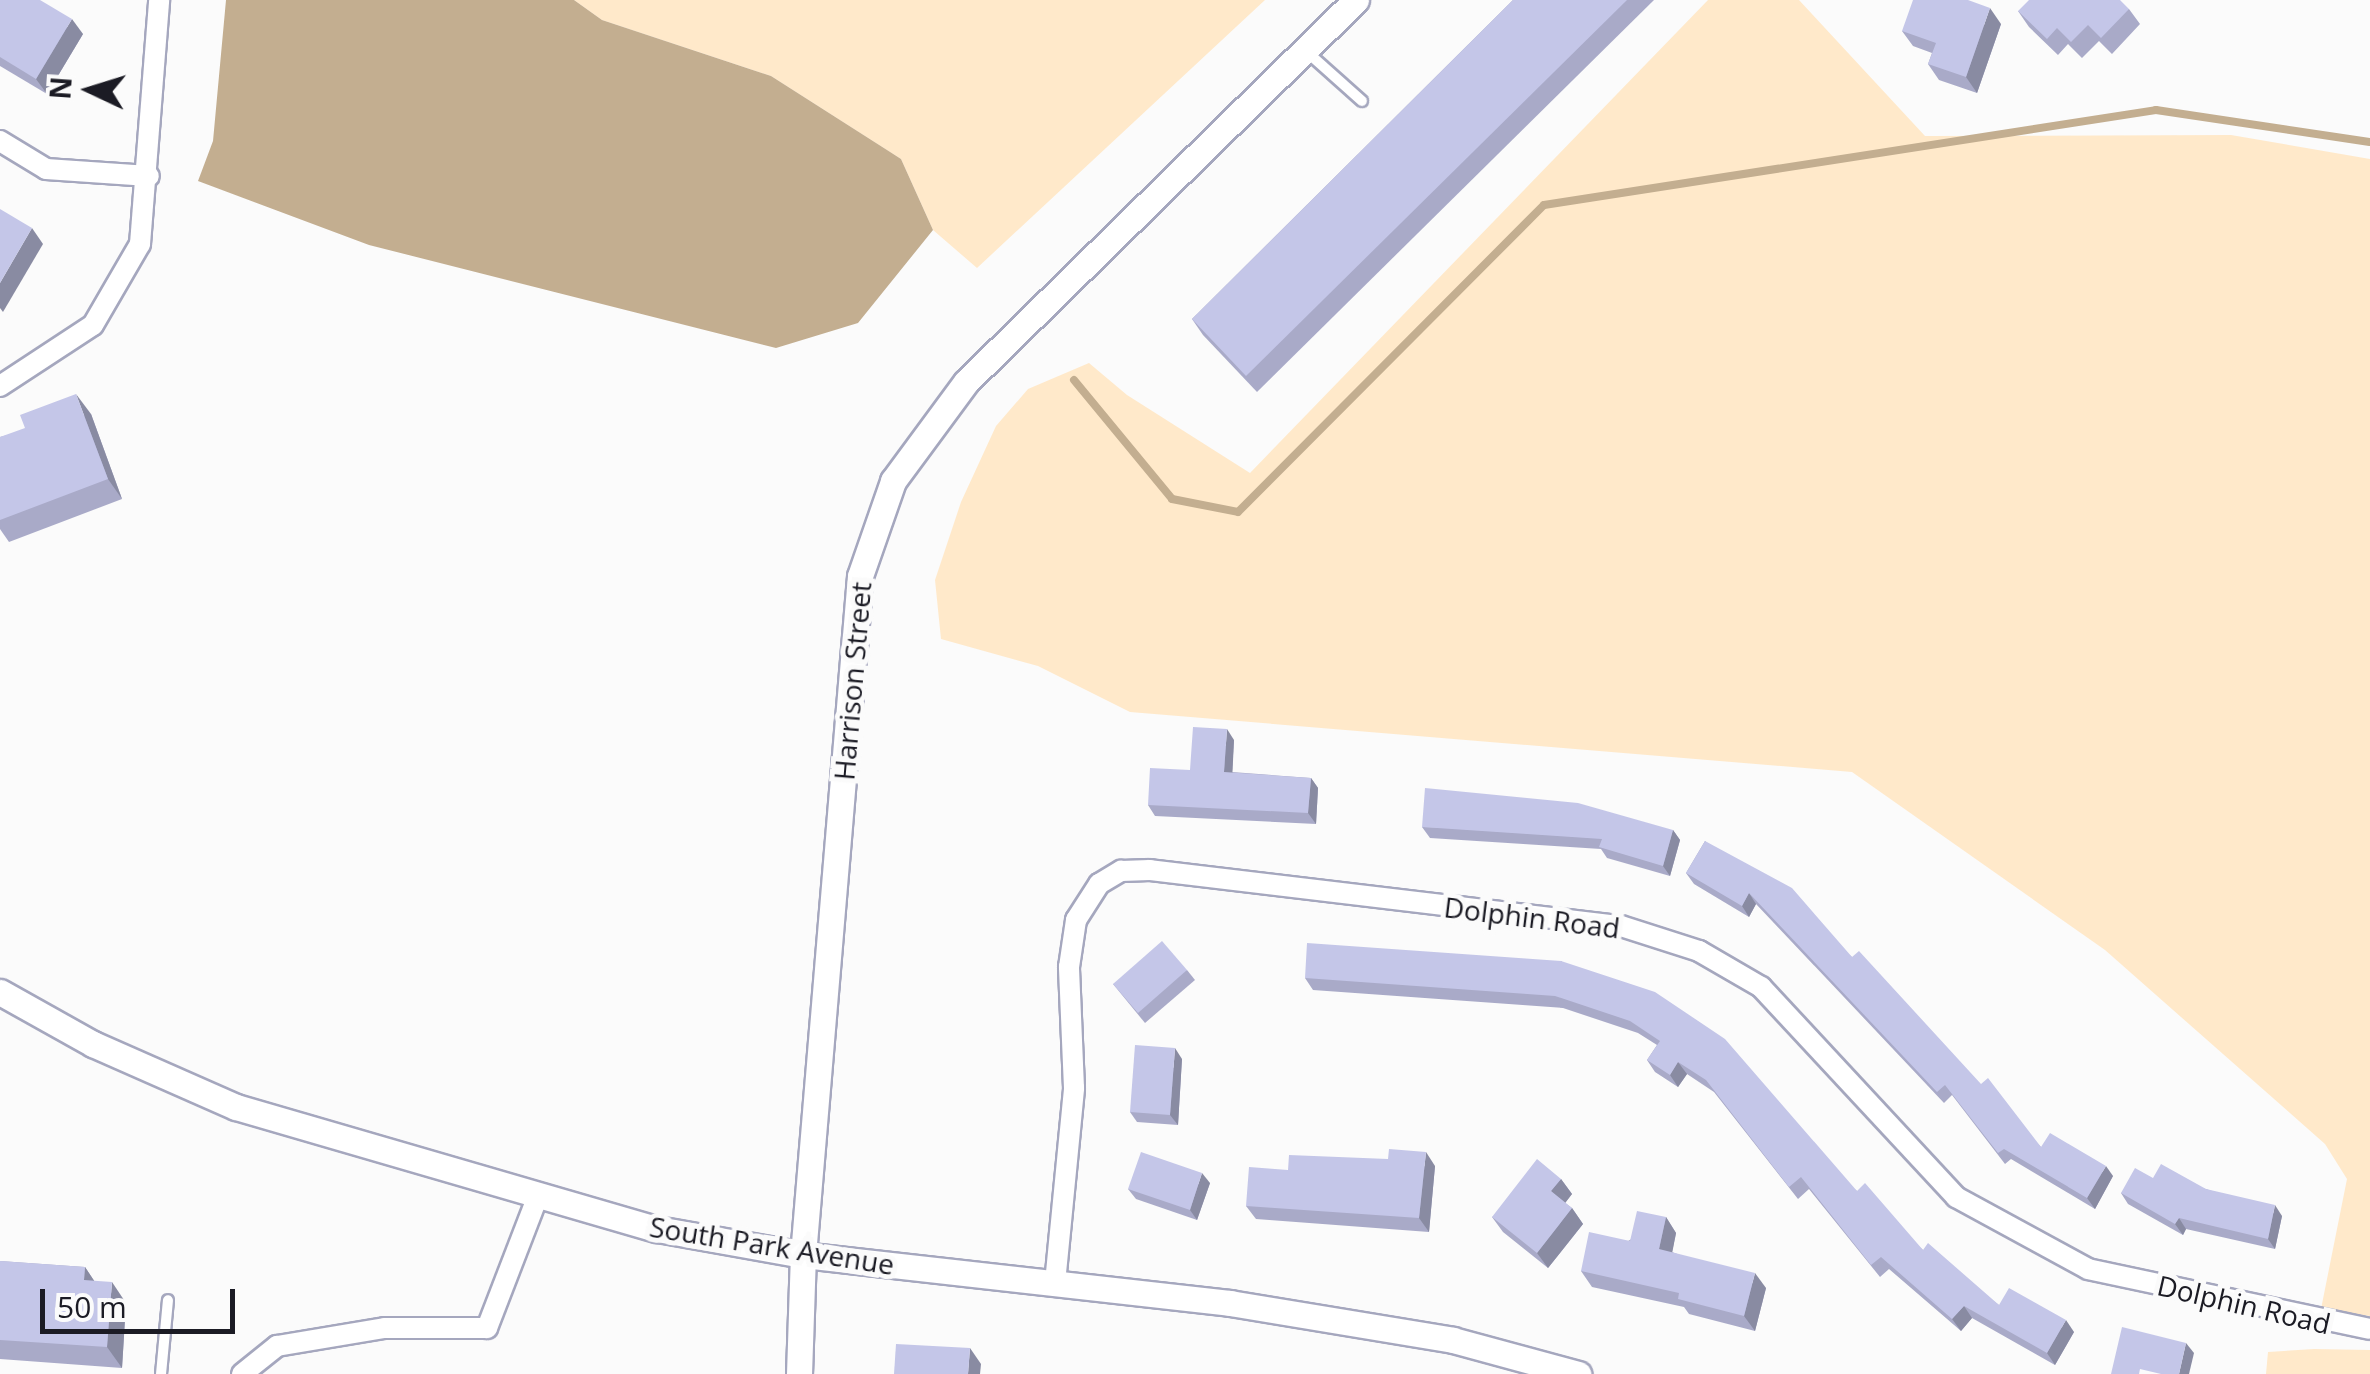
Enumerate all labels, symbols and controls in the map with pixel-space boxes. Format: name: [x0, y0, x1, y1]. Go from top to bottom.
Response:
north arrow: [40, 40, 140, 140]
text: N: [40, 75, 80, 101]
street label: Harrison Street: [827, 580, 877, 782]
street label: Dolphin Road: [1442, 890, 1622, 944]
street label: South Park Avenue: [647, 1209, 897, 1281]
street label: Dolphin Road: [2154, 1268, 2334, 1340]
scale bar: [45, 1269, 240, 1331]
text: 50 m: [57, 1286, 127, 1327]

